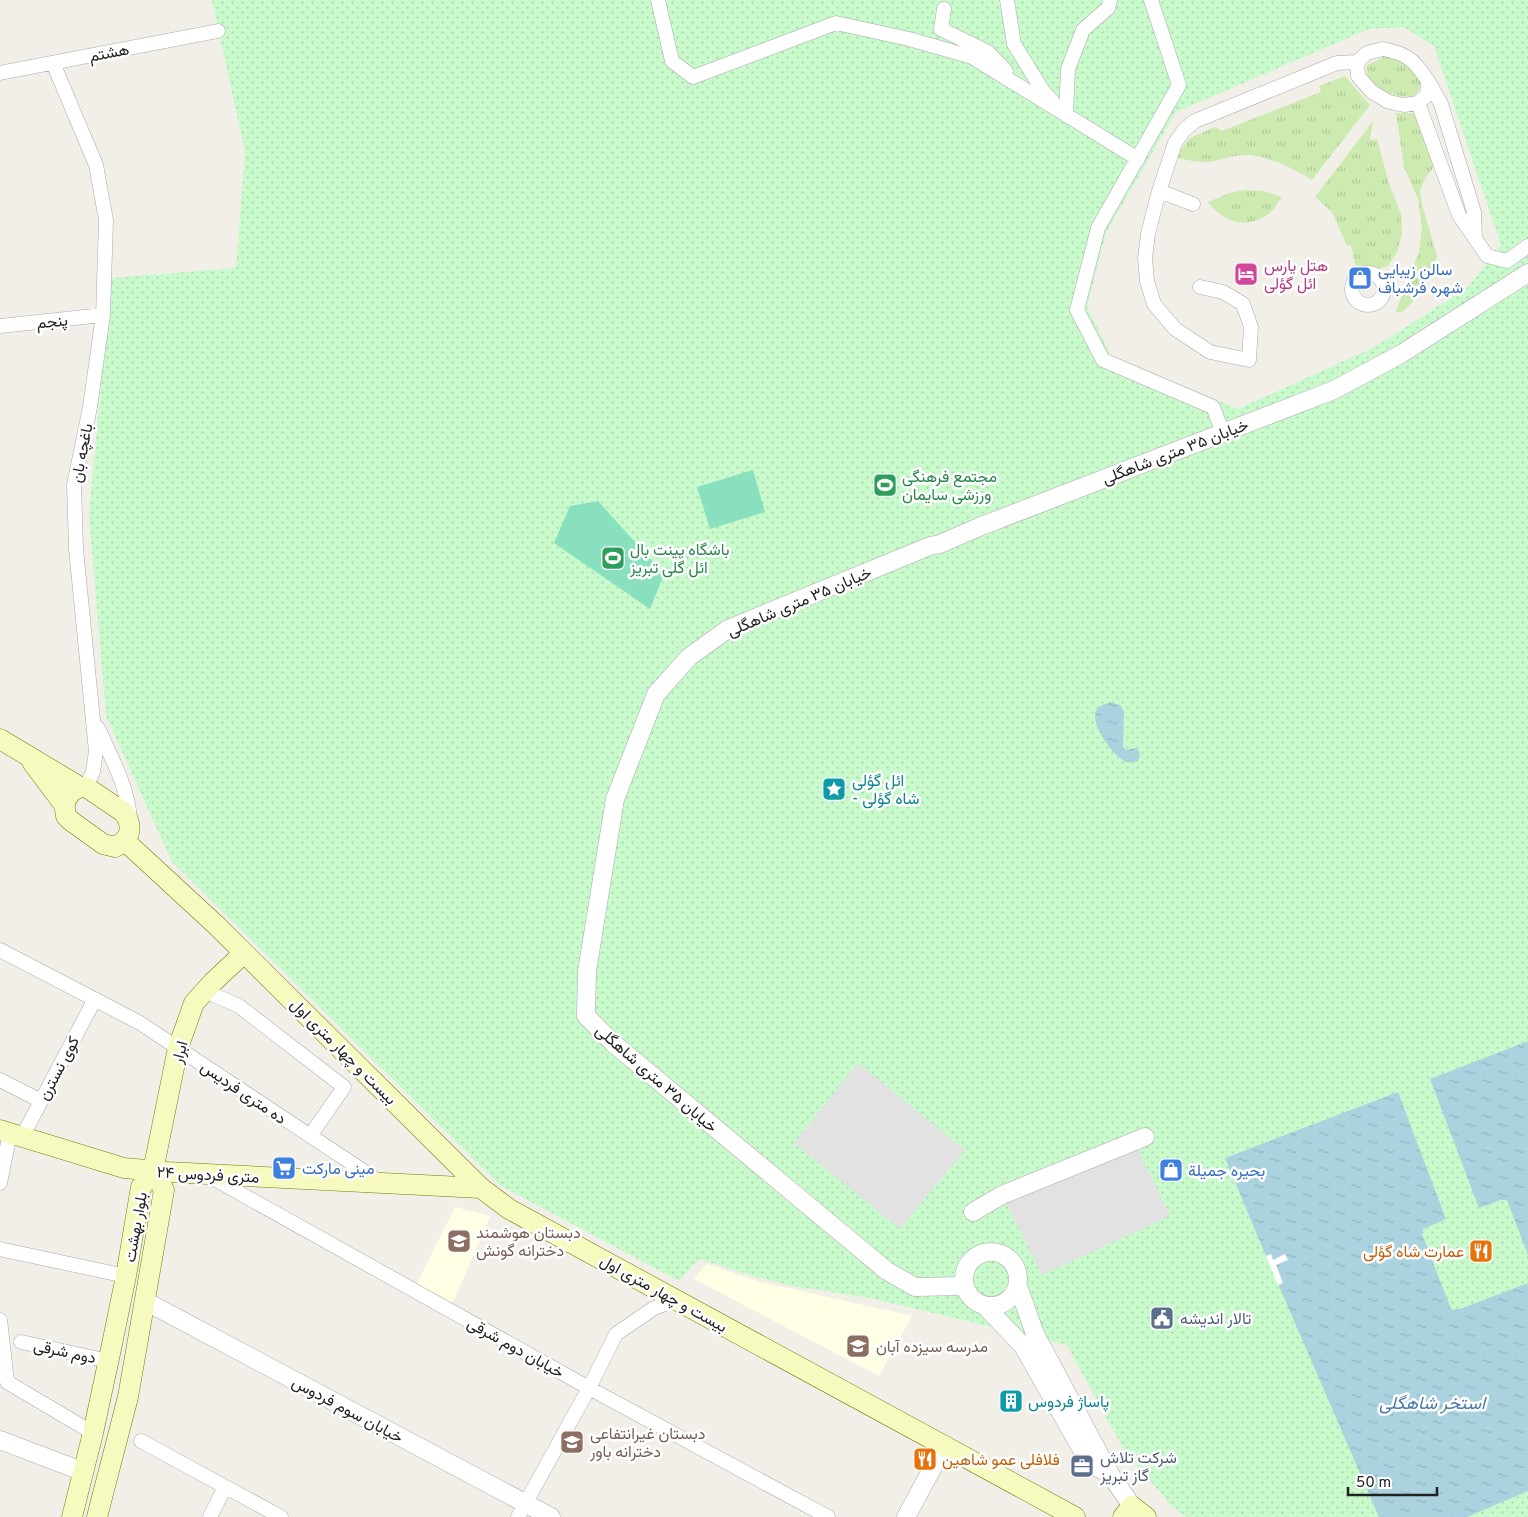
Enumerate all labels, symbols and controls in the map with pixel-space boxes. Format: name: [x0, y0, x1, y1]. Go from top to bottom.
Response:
street label: هشتم: [88, 40, 131, 68]
place label: هتل پارس ائل گؤلی: [1264, 257, 1328, 295]
hotel icon: هتل پارس ائل گؤلی: [1233, 261, 1259, 287]
place label: سالن زیبایی شهره فرشباف: [1378, 261, 1463, 299]
shop icon: سالن زیبایی شهره فرشباف: [1347, 265, 1373, 291]
street label: پنجم: [36, 311, 69, 335]
street label: خیابان ۳۵ متری شاهگلی: [1100, 416, 1252, 490]
street label: باغچه بان: [67, 422, 98, 485]
place label: مجتمع فرهنگی ورزشی سایمان: [902, 468, 997, 506]
sports icon: مجتمع فرهنگی ورزشی سایمان: [872, 472, 898, 498]
place label: باشگاه پینت بال ائل گلی تبریز: [629, 541, 730, 579]
sports icon: باشگاه پینت بال ائل گلی تبریز: [600, 545, 626, 571]
street label: خیابان ۳۵ متری شاهگلی: [725, 563, 875, 642]
place label: ائل گؤلی - شاه گؤلی: [852, 772, 919, 810]
place icon: ائل گؤلی - شاه گؤلی: [821, 776, 847, 802]
street label: بیست و چهار متری اول: [285, 995, 400, 1110]
street label: خیابان ۳۵ متری شاهگلی: [591, 1021, 721, 1138]
street label: کوی نسترن: [35, 1034, 85, 1104]
street label: ابرار: [168, 1039, 194, 1067]
street label: ده متری فردیس: [196, 1058, 290, 1130]
supermarket icon: مینی مارکت: [271, 1155, 297, 1181]
shop icon: بحیره جمیلة: [1158, 1157, 1184, 1183]
place label: مینی مارکت: [302, 1160, 375, 1180]
place label: بحیره جمیلة: [1188, 1162, 1265, 1182]
street label: ۲۴ متری فردوس: [156, 1163, 260, 1189]
street label: بلوار بهشت: [121, 1191, 153, 1264]
place label: دبستان هوشمند دخترانه گونش: [476, 1224, 581, 1262]
school or university icon: دبستان هوشمند دخترانه گونش: [446, 1228, 472, 1254]
restaurant icon: عمارت شاه گؤلی: [1468, 1238, 1494, 1264]
place label: عمارت شاه گؤلی: [1363, 1243, 1464, 1263]
street label: بیست و چهار متری اول: [596, 1252, 730, 1338]
public building icon: تالار اندیشه: [1149, 1305, 1175, 1331]
place label: تالار اندیشه: [1180, 1310, 1251, 1330]
street label: خیابان دوم شرقی: [463, 1314, 567, 1384]
school or university icon: مدرسه سیزده آبان: [845, 1333, 871, 1359]
street label: دوم شرقی: [31, 1337, 98, 1369]
place label: مدرسه سیزده آبان: [876, 1338, 988, 1358]
street label: خیابان سوم فردوس: [288, 1373, 406, 1449]
building icon: پاساژ فردوس: [998, 1388, 1024, 1414]
place label: پاساژ فردوس: [1028, 1393, 1109, 1413]
water label: استخر شاهگلی: [1379, 1393, 1487, 1416]
place label: دبستان غیرانتفاعی دخترانه باور: [589, 1425, 705, 1463]
school or university icon: دبستان غیرانتفاعی دخترانه باور: [559, 1429, 585, 1455]
restaurant icon: فلافلی عمو شاهین: [912, 1446, 938, 1472]
place label: شرکت تلاش گاز تبریز: [1099, 1449, 1177, 1487]
place label: فلافلی عمو شاهین: [942, 1451, 1060, 1471]
office icon: شرکت تلاش گاز تبریز: [1069, 1453, 1095, 1479]
scale bar: [1348, 1464, 1437, 1496]
text: 50 m: [1356, 1474, 1391, 1493]

